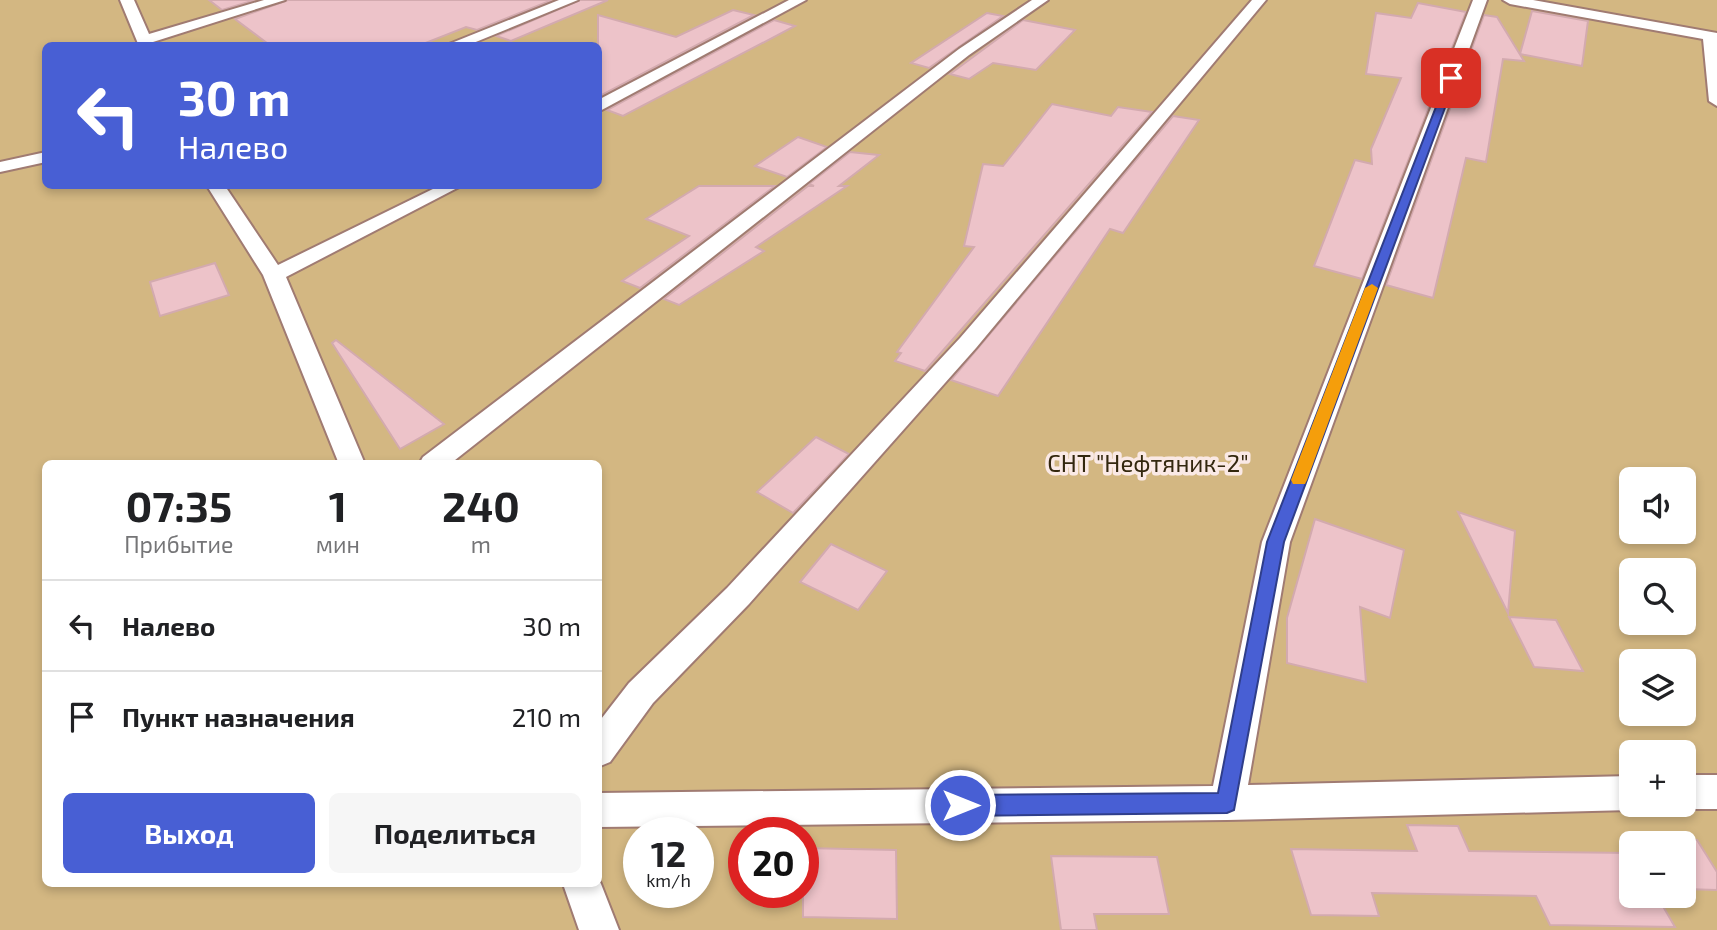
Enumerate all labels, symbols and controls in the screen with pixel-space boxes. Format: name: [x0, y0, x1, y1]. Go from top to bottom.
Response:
pin: [1421, 48, 1481, 108]
icon: arrive: [1432, 59, 1470, 97]
text: 30 m: [178, 67, 290, 126]
icon: left: [63, 70, 154, 161]
text: Налево: [178, 127, 288, 165]
park label: СНТ "Нефтяник-2": [1047, 448, 1249, 477]
map controls: [1619, 467, 1696, 908]
button: sound: [1619, 467, 1696, 544]
text: 07:35: [126, 480, 232, 530]
text: 1: [329, 480, 347, 530]
text: 240: [442, 480, 520, 530]
text: Прибытие: [124, 530, 234, 558]
text: мин: [316, 530, 360, 558]
text: m: [471, 530, 491, 558]
button: search: [1619, 558, 1696, 635]
icon: left: [63, 607, 101, 645]
text: Налево: [122, 610, 215, 641]
text: 30 m: [522, 610, 581, 641]
button: layers: [1619, 649, 1696, 726]
icon: arrive: [63, 698, 101, 736]
text: Пункт назначения: [122, 701, 355, 732]
text: 210 m: [512, 701, 581, 732]
button: +: [1619, 740, 1696, 817]
position arrow: [923, 768, 997, 842]
button: Выход: [63, 793, 315, 873]
button: Поделиться: [329, 793, 581, 873]
speed limit sign: 20: [728, 817, 819, 908]
button: −: [1619, 831, 1696, 908]
text: 12: [651, 832, 686, 874]
text: km/h: [646, 869, 691, 891]

